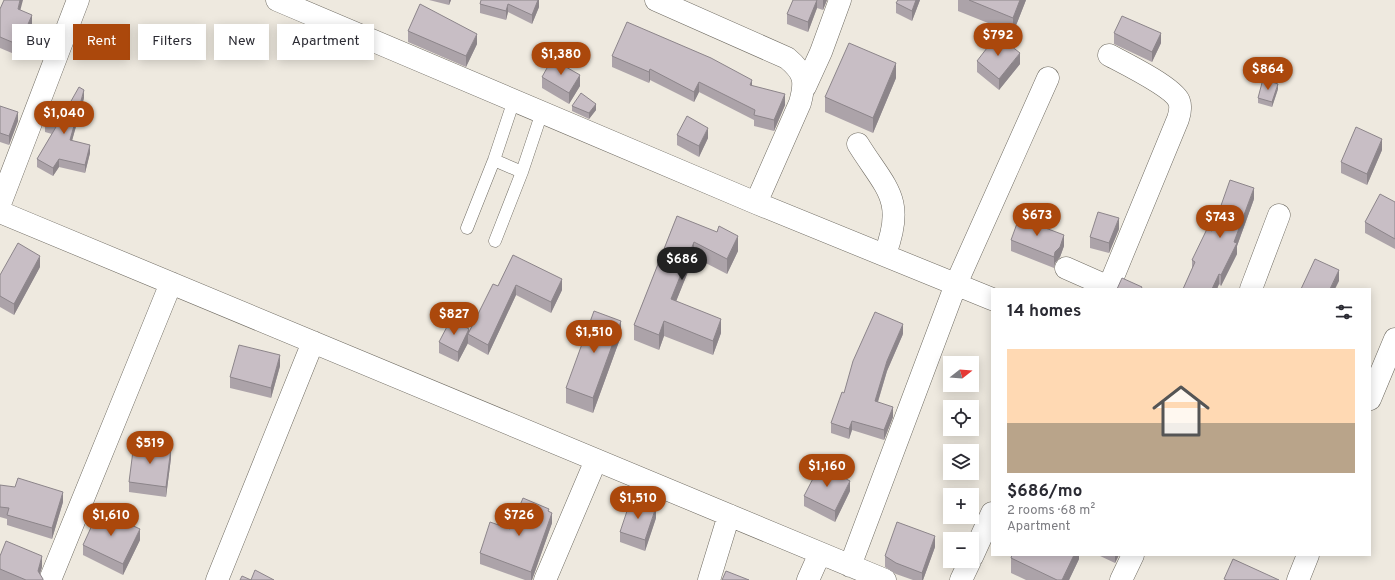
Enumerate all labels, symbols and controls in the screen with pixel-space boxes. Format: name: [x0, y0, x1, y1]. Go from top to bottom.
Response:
pin: $792: [974, 23, 1022, 57]
chip: Buy: [12, 24, 65, 60]
chip: Rent: [73, 24, 130, 60]
chip: Filters: [138, 24, 206, 60]
chip: New: [214, 24, 269, 60]
chip: Apartment: [277, 24, 374, 60]
text: $792: [983, 28, 1013, 44]
pin: $1,380: [528, 42, 594, 76]
text: $1,380: [541, 47, 581, 63]
pin: $864: [1244, 57, 1292, 91]
text: $864: [1252, 62, 1284, 78]
pin: $1,040: [31, 101, 97, 135]
text: $1,040: [43, 106, 85, 122]
pin: $673: [1013, 203, 1061, 237]
pin: $743: [1196, 205, 1244, 239]
text: $673: [1022, 208, 1052, 224]
text: $743: [1205, 210, 1235, 226]
pin: $686: [658, 247, 706, 281]
text: $686: [666, 252, 698, 268]
text: 14 homes: [1007, 301, 1081, 323]
icon: filters: [1333, 301, 1355, 323]
pin: $827: [430, 302, 478, 336]
text: $827: [439, 307, 469, 323]
pin: $1,510: [561, 320, 627, 354]
text: $1,510: [575, 325, 613, 341]
north arrow: [943, 356, 979, 392]
map controls: [943, 356, 979, 568]
icon: home: [1145, 375, 1217, 447]
button: locate: [943, 400, 979, 436]
pin: $519: [126, 431, 174, 465]
text: $519: [136, 436, 164, 452]
button: layers: [943, 444, 979, 480]
pin: $1,160: [794, 454, 860, 488]
text: $1,160: [808, 459, 846, 475]
text: $686/mo: [1007, 481, 1082, 503]
pin: $1,510: [605, 486, 671, 520]
button: +: [943, 488, 979, 524]
text: $1,510: [619, 491, 657, 507]
pin: $1,610: [78, 503, 144, 537]
pin: $726: [495, 503, 543, 537]
text: 2 rooms · 68 m²: [1007, 503, 1095, 519]
text: $1,610: [92, 508, 130, 524]
text: $726: [504, 508, 534, 524]
text: Apartment: [1007, 519, 1070, 535]
button: −: [943, 532, 979, 568]

